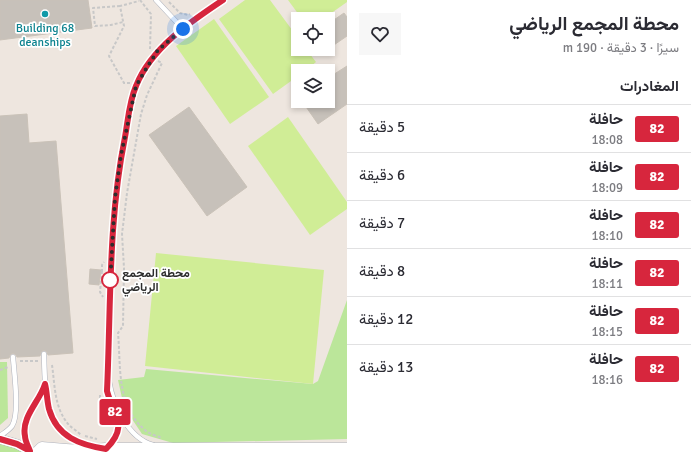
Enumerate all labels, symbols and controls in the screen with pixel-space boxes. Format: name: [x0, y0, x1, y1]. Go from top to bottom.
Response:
marker: Building 68 deanships: [40, 9, 50, 19]
map controls: [291, 12, 335, 108]
button: locate: [291, 12, 335, 56]
text: محطة المجمع الرياضي: [509, 12, 679, 36]
button: heart: [359, 13, 401, 55]
your location: [173, 19, 193, 39]
place label: Building 68 deanships: [16, 21, 74, 50]
text: سيرًا · 3 دقيقة · 190 m: [563, 40, 679, 56]
button: layers: [291, 64, 335, 108]
text: المغادرات: [620, 77, 679, 95]
text: حافلة: [589, 110, 623, 128]
text: 5 دقيقة: [359, 118, 405, 136]
text: 82: [649, 120, 665, 137]
text: 18:08: [591, 132, 623, 148]
text: حافلة: [589, 158, 623, 176]
text: 6 دقيقة: [359, 166, 405, 184]
text: 82: [649, 168, 665, 185]
text: 18:09: [591, 180, 623, 196]
text: حافلة: [589, 206, 623, 224]
text: 7 دقيقة: [359, 214, 405, 232]
text: 82: [649, 216, 665, 233]
text: 18:10: [591, 228, 623, 244]
text: حافلة: [589, 254, 623, 272]
text: 8 دقيقة: [359, 262, 405, 280]
text: 82: [649, 264, 665, 281]
place label: محطة المجمع الرياضي: [122, 266, 190, 297]
marker: محطة المجمع الرياضي: [101, 271, 119, 289]
text: 18:11: [591, 276, 623, 292]
text: حافلة: [589, 302, 623, 320]
text: 12 دقيقة: [359, 310, 413, 328]
text: 82: [649, 312, 665, 329]
text: 18:15: [591, 324, 623, 340]
text: حافلة: [589, 350, 623, 368]
text: 13 دقيقة: [359, 358, 413, 376]
text: 82: [649, 360, 665, 377]
text: 18:16: [591, 372, 623, 388]
line badge: 82: [97, 399, 133, 425]
text: 82: [107, 403, 123, 420]

